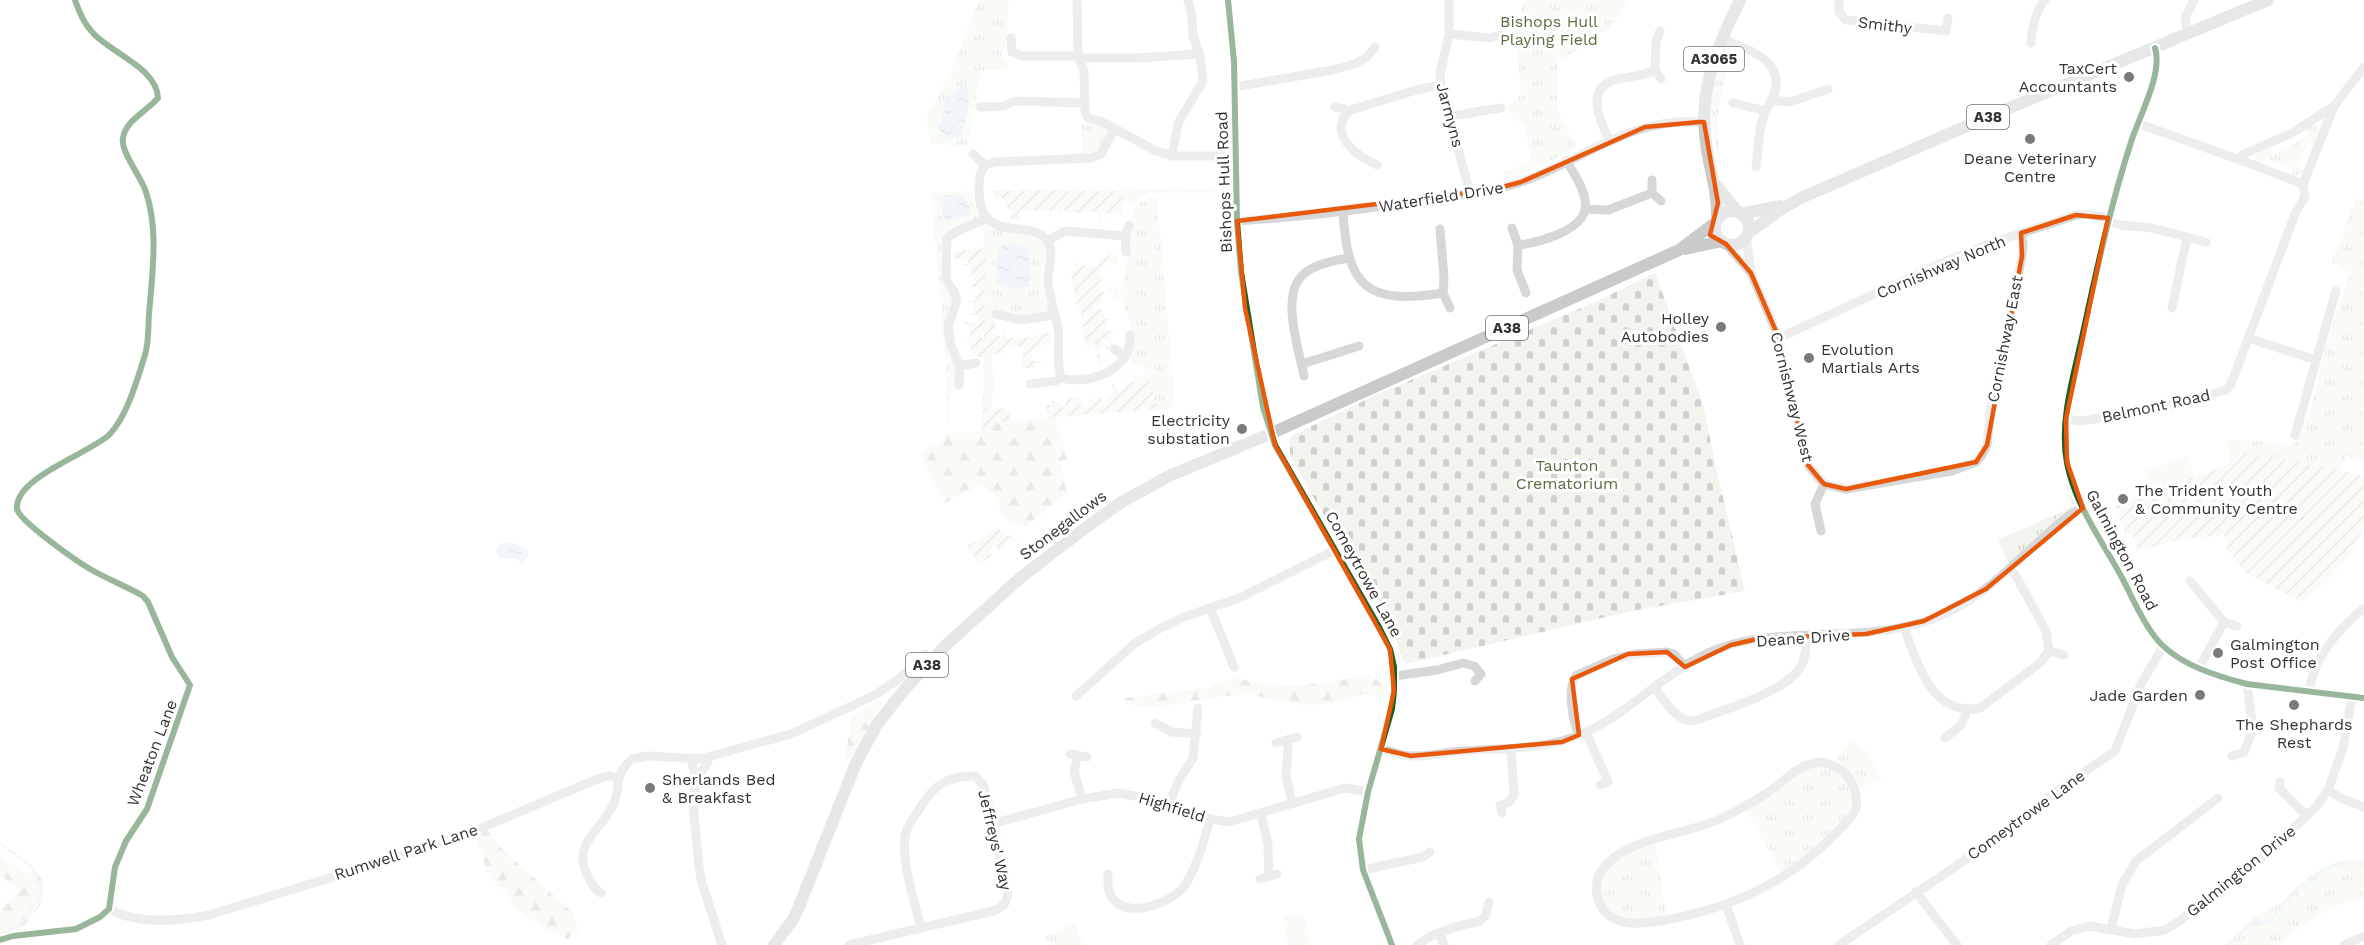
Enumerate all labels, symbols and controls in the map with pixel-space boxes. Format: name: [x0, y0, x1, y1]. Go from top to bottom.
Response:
park label: Bishops Hull Playing Field: [1500, 12, 1598, 49]
street label: Smithy: [1857, 12, 1914, 38]
road number: A3065: [1684, 47, 1744, 71]
place label: TaxCert Accountants: [2019, 59, 2117, 96]
marker: TaxCert Accountants: [2122, 70, 2136, 84]
street label: Jarmyns: [1432, 81, 1468, 149]
road number: A38: [1967, 105, 2009, 129]
street label: Bishops Hull Road: [1212, 111, 1236, 253]
marker: Deane Veterinary Centre: [2023, 132, 2037, 146]
place label: Deane Veterinary Centre: [1964, 149, 2097, 186]
street label: Waterfield Drive: [1377, 178, 1505, 216]
street label: Cornishway North: [1874, 231, 2008, 303]
street label: Cornishway East: [1983, 274, 2027, 404]
place label: Holley Autobodies: [1621, 309, 1710, 346]
road number: A38: [1486, 316, 1528, 340]
marker: Holley Autobodies: [1714, 320, 1728, 334]
street label: Cornishway West: [1767, 330, 1817, 464]
place label: Evolution Martials Arts: [1821, 340, 1920, 377]
marker: Evolution Martials Arts: [1802, 351, 1816, 365]
street label: Belmont Road: [2100, 385, 2212, 427]
place label: Electricity substation: [1147, 411, 1231, 448]
marker: Electricity substation: [1235, 422, 1249, 436]
park label: Taunton Crematorium: [1516, 456, 1618, 493]
place label: The Trident Youth & Community Centre: [2135, 481, 2298, 518]
street label: Stonegallows: [1016, 486, 1110, 564]
street label: Galmington Road: [2082, 486, 2162, 614]
marker: The Trident Youth & Community Centre: [2116, 492, 2130, 506]
street label: Comeytrowe Lane: [1322, 508, 1406, 640]
street label: Deane Drive: [1755, 625, 1851, 651]
place label: Galmington Post Office: [2230, 635, 2320, 672]
marker: Galmington Post Office: [2211, 646, 2225, 660]
road number: A38: [906, 653, 948, 677]
place label: Jade Garden: [2089, 686, 2188, 705]
marker: Jade Garden: [2193, 688, 2207, 702]
street label: Wheaton Lane: [123, 697, 181, 809]
marker: The Shephards Rest: [2287, 698, 2301, 712]
place label: The Shephards Rest: [2235, 715, 2353, 752]
street label: Comeytrowe Lane: [1963, 766, 2089, 864]
place label: Sherlands Bed & Breakfast: [662, 770, 775, 807]
marker: Sherlands Bed & Breakfast: [643, 781, 657, 795]
street label: Jeffreys' Way: [974, 788, 1016, 893]
street label: Highfield: [1136, 788, 1208, 826]
street label: Rumwell Park Lane: [332, 820, 480, 884]
street label: Galmington Drive: [2183, 821, 2299, 921]

